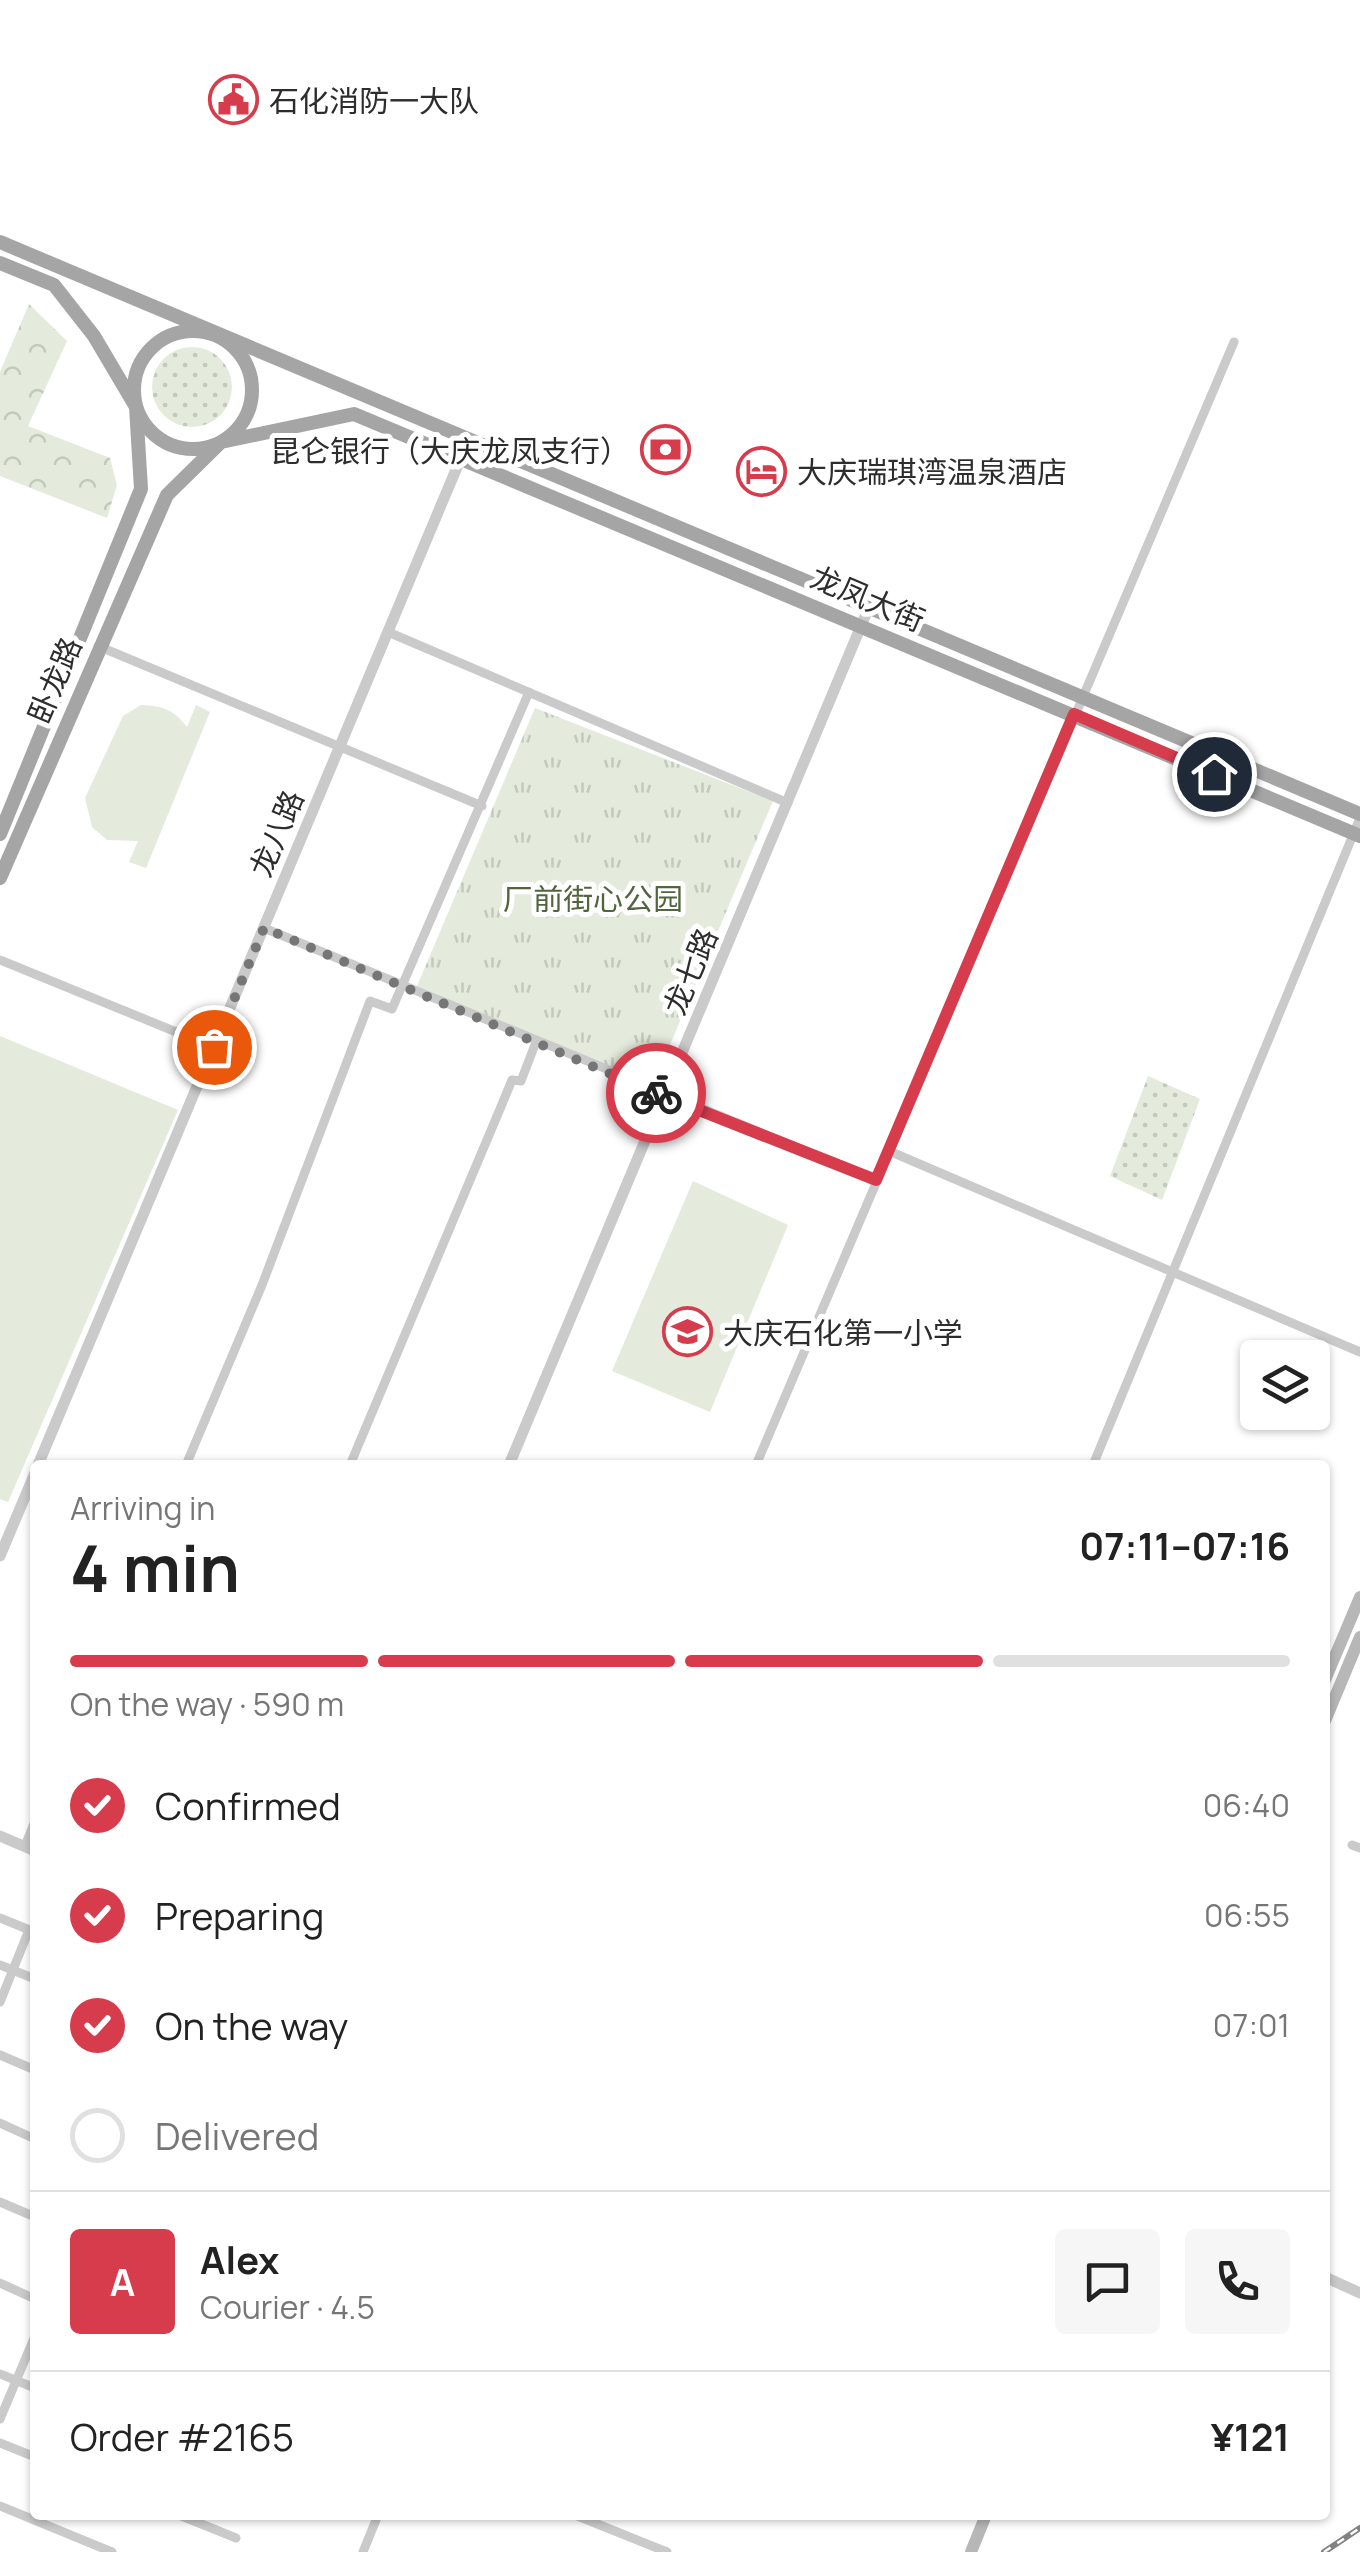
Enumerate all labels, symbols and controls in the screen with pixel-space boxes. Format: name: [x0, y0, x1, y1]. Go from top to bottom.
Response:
public building icon: 石化消防一大队: [208, 74, 260, 126]
place label: 石化消防一大队: [269, 80, 479, 121]
bank icon: 昆仑银行（大庆龙凤支行）: [639, 424, 691, 476]
place label: 昆仑银行（大庆龙凤支行）: [270, 430, 630, 471]
hotel icon: 大庆瑞琪湾温泉酒店: [736, 445, 788, 497]
place label: 大庆瑞琪湾温泉酒店: [797, 451, 1067, 492]
street label: 龙凤大街: [805, 556, 931, 640]
street label: 卧龙路: [18, 631, 90, 729]
pin: [1172, 732, 1257, 817]
icon: home: [1187, 747, 1242, 802]
street label: 龙八路: [240, 784, 312, 882]
park label: 厂前街心公园: [503, 878, 683, 919]
street label: 龙七路: [654, 922, 726, 1020]
pin: [172, 1005, 257, 1090]
icon: bag: [187, 1020, 242, 1075]
courier: [606, 1043, 706, 1143]
icon: bike: [629, 1066, 684, 1121]
school or university icon: 大庆石化第一小学: [662, 1306, 714, 1358]
place label: 大庆石化第一小学: [723, 1312, 963, 1353]
map controls: [1240, 1340, 1330, 1430]
button: layers: [1240, 1340, 1330, 1430]
text: Arriving in: [70, 1486, 215, 1530]
text: 07:11–07:16: [1079, 1519, 1290, 1571]
text: 4 min: [70, 1523, 240, 1612]
text: On the way · 590 m: [70, 1682, 344, 1726]
icon: check: [70, 1778, 125, 1833]
text: Confirmed: [155, 1779, 341, 1831]
text: 06:40: [1203, 1783, 1290, 1827]
icon: check: [70, 1888, 125, 1943]
text: Preparing: [155, 1889, 324, 1941]
text: 06:55: [1204, 1893, 1290, 1937]
icon: check: [70, 1998, 125, 2053]
text: On the way: [155, 1999, 348, 2051]
text: 07:01: [1213, 2003, 1290, 2047]
text: Delivered: [155, 2109, 319, 2161]
button: chat: [1055, 2229, 1160, 2334]
button: phone: [1185, 2229, 1290, 2334]
text: Alex: [200, 2233, 279, 2285]
text: A: [110, 2255, 135, 2307]
text: Courier · 4.5: [200, 2285, 375, 2329]
text: Order #2165: [70, 2410, 294, 2462]
text: ¥121: [1211, 2410, 1290, 2462]

